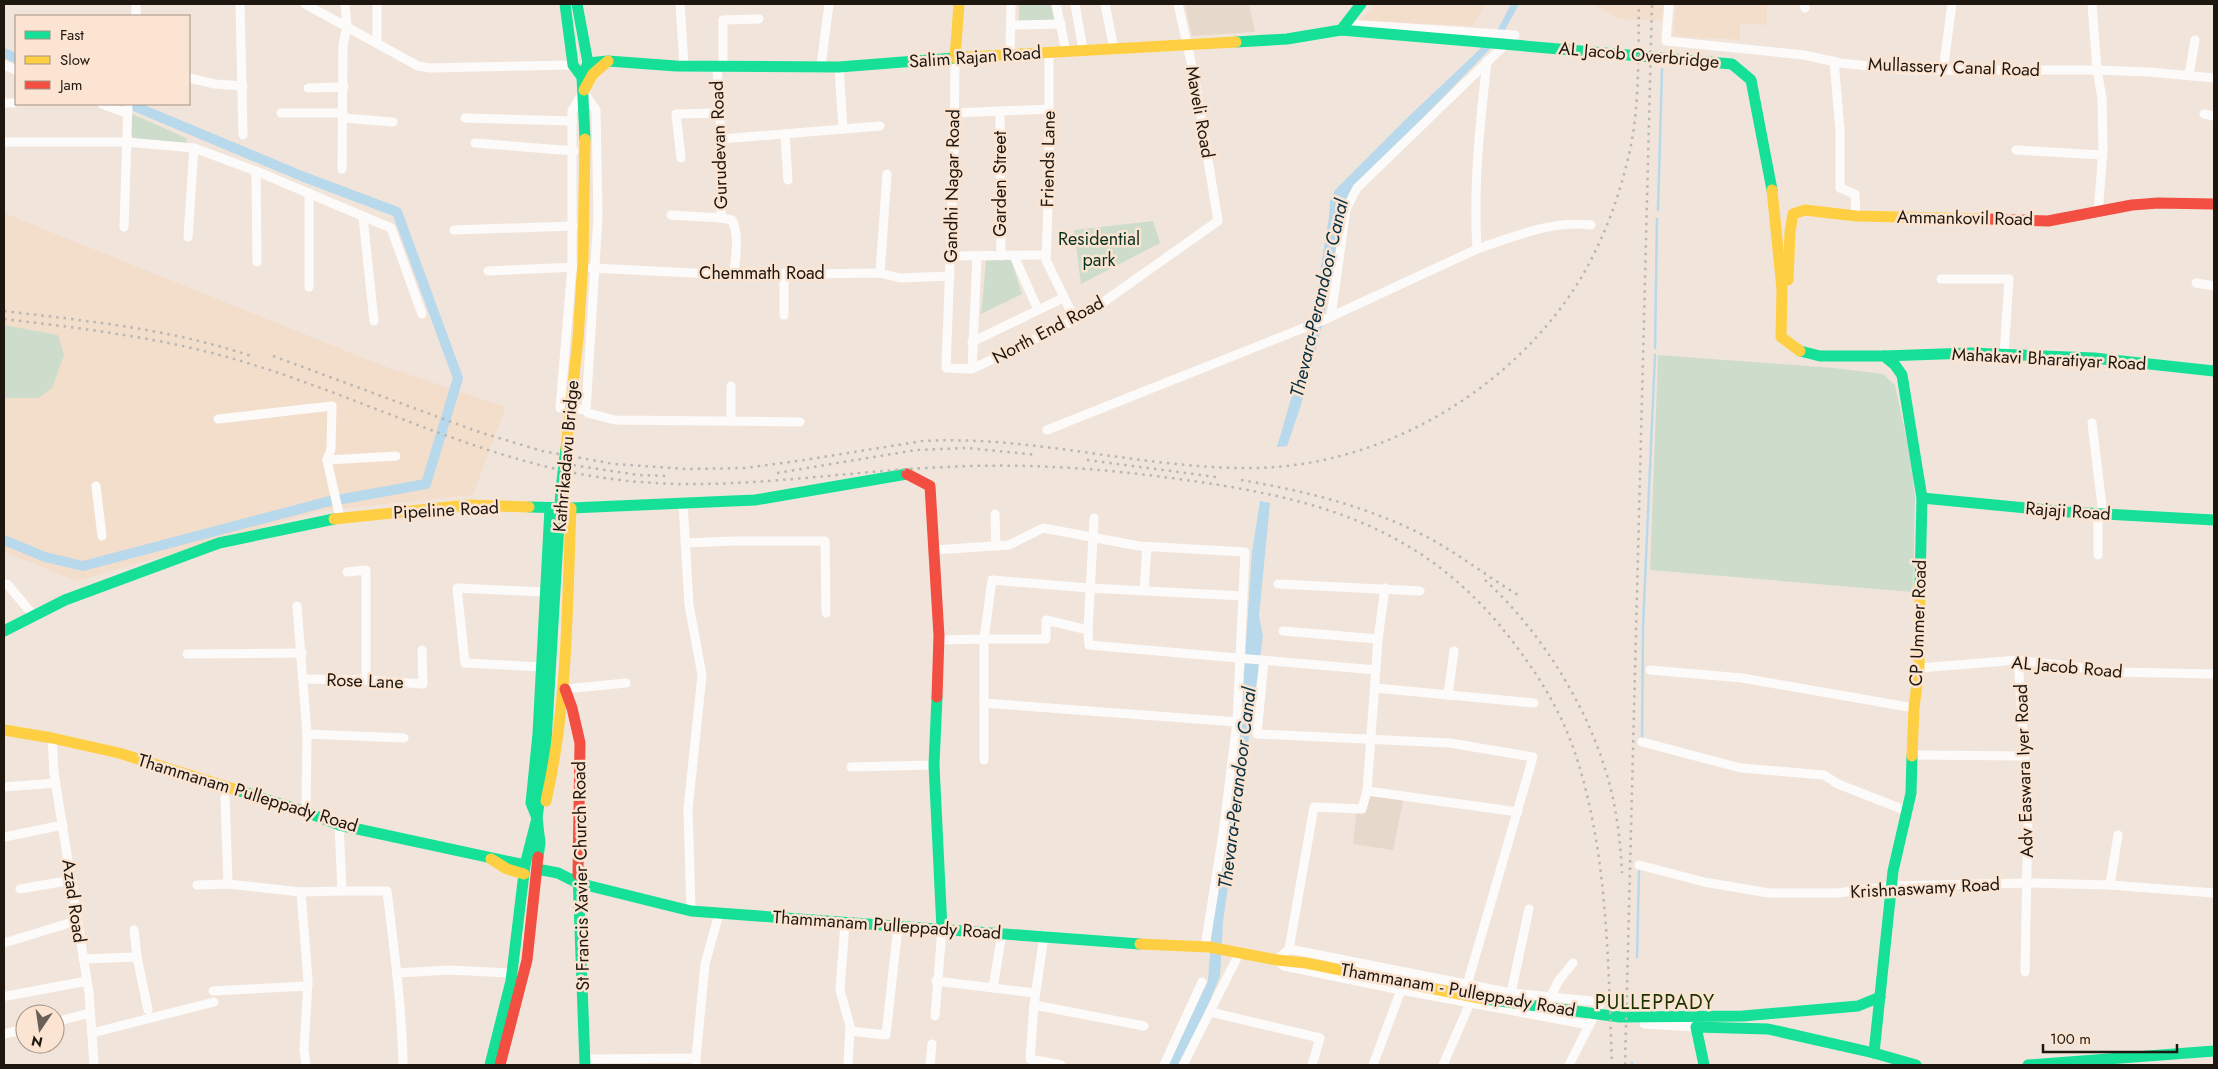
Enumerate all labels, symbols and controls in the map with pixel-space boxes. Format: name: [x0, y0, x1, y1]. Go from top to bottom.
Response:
legend: [15, 15, 190, 105]
text: Fast: [60, 24, 84, 46]
street label: AL Jacob Overbridge: [1558, 35, 1720, 75]
street label: Salim Rajan Road: [908, 39, 1042, 75]
text: Slow: [60, 49, 91, 71]
street label: Mullassery Canal Road: [1867, 51, 2041, 83]
street label: Maveli Road: [1179, 64, 1221, 160]
text: Jam: [58, 74, 83, 96]
street label: Gurudevan Road: [704, 80, 734, 210]
street label: Gandhi Nagar Road: [938, 109, 966, 263]
street label: Friends Lane: [1034, 110, 1062, 208]
street label: Garden Street: [987, 130, 1013, 237]
water label: Thevara-Perandoor Canal: [1283, 196, 1355, 400]
street label: Ammankovil Road: [1897, 204, 2033, 232]
park label: Residential park: [1058, 226, 1140, 273]
street label: Chemmath Road: [699, 260, 825, 286]
street label: North End Road: [988, 290, 1108, 370]
street label: Mahakavi Bharatiyar Road: [1951, 341, 2147, 377]
street label: Kathrikadavu Bridge: [546, 379, 586, 533]
street label: Pipeline Road: [392, 494, 500, 526]
street label: Rajaji Road: [2025, 495, 2111, 527]
street label: CP Ummer Road: [1903, 559, 1933, 687]
street label: AL Jacob Road: [2010, 649, 2124, 685]
street label: Rose Lane: [326, 667, 404, 695]
street label: Adv Easwara Iyer Road: [2008, 684, 2040, 858]
water label: Thevara-Perandoor Canal: [1211, 685, 1263, 890]
street label: Thammanam Pulleppady Road: [135, 747, 361, 839]
street label: St Francis Xavier Church Road: [566, 761, 596, 991]
street label: Azad Road: [55, 857, 93, 945]
street label: Krishnaswamy Road: [1849, 871, 2001, 905]
street label: Thammanam Pulleppady Road: [772, 904, 1002, 946]
street label: Thammanam - Pulleppady Road: [1339, 957, 1577, 1023]
district label: PULLEPPADY: [1595, 988, 1715, 1017]
north arrow: [15, 1004, 65, 1054]
scale bar: [2043, 1022, 2177, 1054]
text: 100 m: [2050, 1028, 2091, 1050]
text: N: [29, 1031, 45, 1053]

